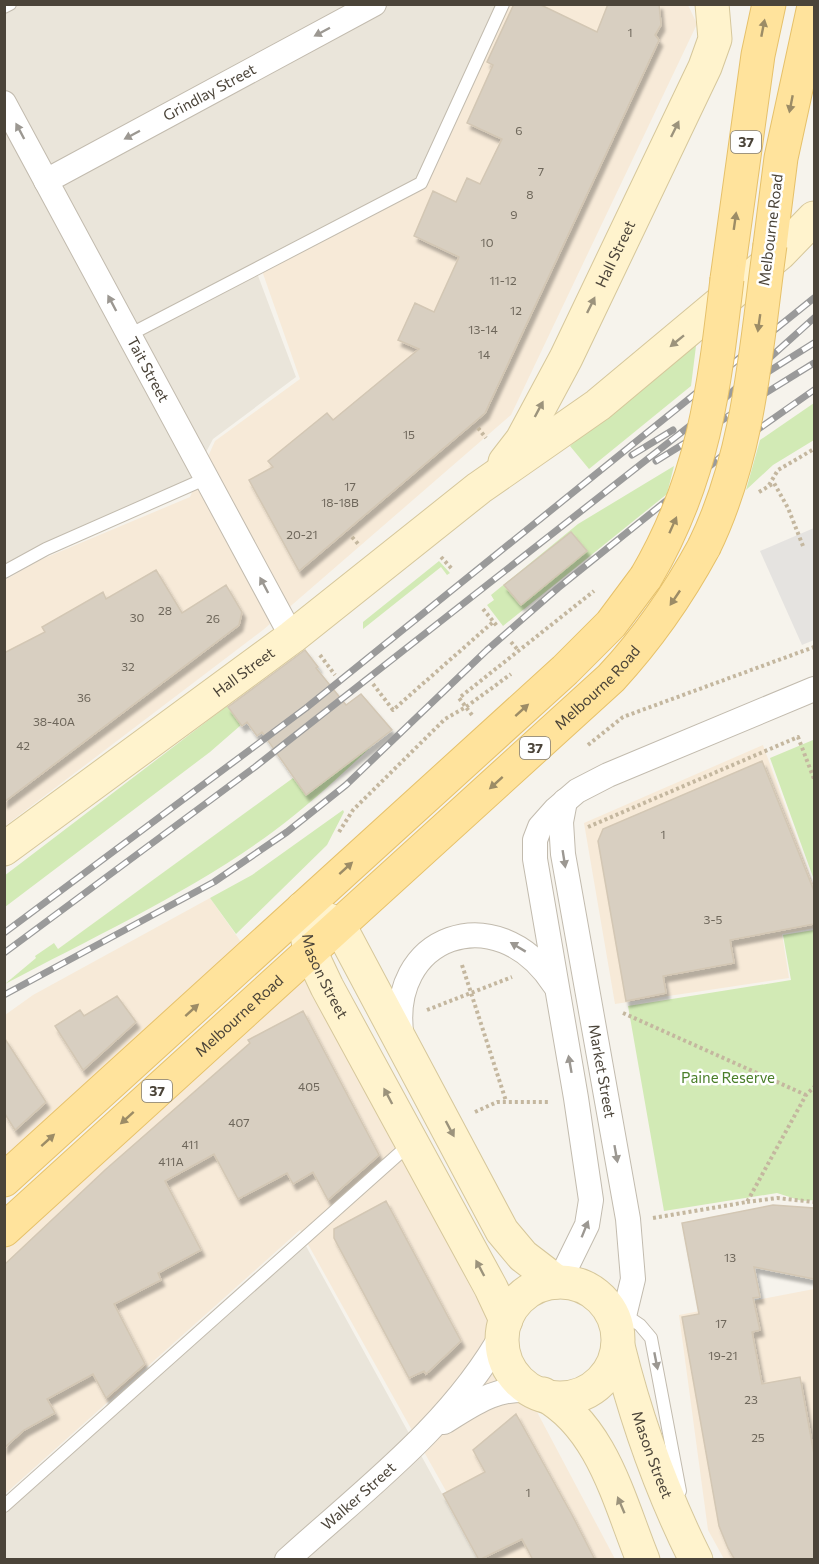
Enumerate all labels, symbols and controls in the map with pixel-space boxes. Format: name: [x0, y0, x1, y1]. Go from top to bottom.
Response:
one-way arrow: [759, 19, 768, 38]
house number: 1: [627, 25, 633, 39]
one-way arrow: [314, 27, 331, 37]
street label: Grindlay Street: [160, 59, 259, 124]
one-way arrow: [786, 95, 795, 114]
one-way arrow: [671, 121, 680, 138]
one-way arrow: [15, 122, 25, 139]
house number: 6: [515, 123, 523, 137]
one-way arrow: [123, 130, 140, 140]
road number: 37: [731, 131, 761, 153]
house number: 7: [538, 164, 544, 178]
street label: Melbourne Road: [754, 173, 786, 287]
house number: 8: [526, 187, 534, 201]
house number: 9: [510, 207, 518, 221]
one-way arrow: [731, 212, 740, 231]
street label: Hall Street: [591, 217, 638, 290]
house number: 10: [481, 235, 494, 249]
house number: 11-12: [489, 273, 517, 287]
one-way arrow: [107, 294, 117, 311]
one-way arrow: [587, 297, 596, 314]
house number: 12: [510, 303, 522, 317]
one-way arrow: [755, 314, 764, 333]
house number: 13-14: [468, 322, 498, 336]
street label: Tait Street: [124, 333, 174, 405]
one-way arrow: [669, 334, 685, 347]
house number: 14: [478, 347, 490, 361]
one-way arrow: [534, 400, 544, 417]
house number: 15: [403, 427, 415, 441]
house number: 17: [344, 479, 356, 493]
house number: 18-18B: [321, 495, 359, 509]
one-way arrow: [669, 517, 678, 534]
house number: 20-21: [286, 527, 318, 541]
one-way arrow: [259, 577, 269, 594]
one-way arrow: [669, 589, 680, 606]
house number: 28: [158, 603, 172, 617]
house number: 30: [130, 610, 145, 624]
house number: 26: [206, 611, 220, 625]
street label: Melbourne Road: [550, 641, 643, 733]
street label: Hall Street: [209, 643, 278, 700]
house number: 32: [121, 659, 135, 673]
house number: 36: [77, 690, 91, 704]
one-way arrow: [514, 704, 529, 717]
house number: 38-40A: [33, 714, 75, 728]
road number: 37: [520, 737, 550, 759]
house number: 42: [16, 738, 30, 752]
one-way arrow: [489, 776, 504, 790]
house number: 1: [660, 827, 666, 841]
one-way arrow: [559, 849, 568, 868]
one-way arrow: [338, 862, 353, 875]
house number: 3-5: [704, 912, 723, 926]
street label: Mason Street: [299, 932, 352, 1021]
one-way arrow: [509, 942, 526, 952]
street label: Melbourne Road: [191, 971, 286, 1060]
one-way arrow: [185, 1003, 200, 1017]
street label: Market Street: [585, 1023, 620, 1119]
one-way arrow: [566, 1055, 575, 1074]
park label: Paine Reserve: [681, 1068, 775, 1086]
house number: 405: [298, 1079, 320, 1093]
road number: 37: [142, 1080, 172, 1102]
one-way arrow: [383, 1087, 393, 1104]
one-way arrow: [120, 1111, 135, 1124]
house number: 407: [228, 1115, 250, 1129]
one-way arrow: [445, 1121, 455, 1138]
one-way arrow: [40, 1133, 55, 1147]
house number: 411: [181, 1137, 199, 1151]
one-way arrow: [612, 1145, 621, 1164]
house number: 411A: [158, 1154, 184, 1168]
one-way arrow: [580, 1220, 590, 1238]
house number: 13: [724, 1250, 736, 1264]
one-way arrow: [475, 1259, 485, 1276]
house number: 17: [715, 1316, 727, 1330]
house number: 19-21: [708, 1348, 738, 1362]
one-way arrow: [652, 1352, 661, 1371]
house number: 23: [744, 1392, 758, 1406]
street label: Mason Street: [629, 1408, 677, 1501]
house number: 25: [751, 1430, 765, 1444]
street label: Walker Street: [317, 1458, 399, 1533]
house number: 1: [525, 1485, 531, 1499]
one-way arrow: [616, 1496, 626, 1514]

